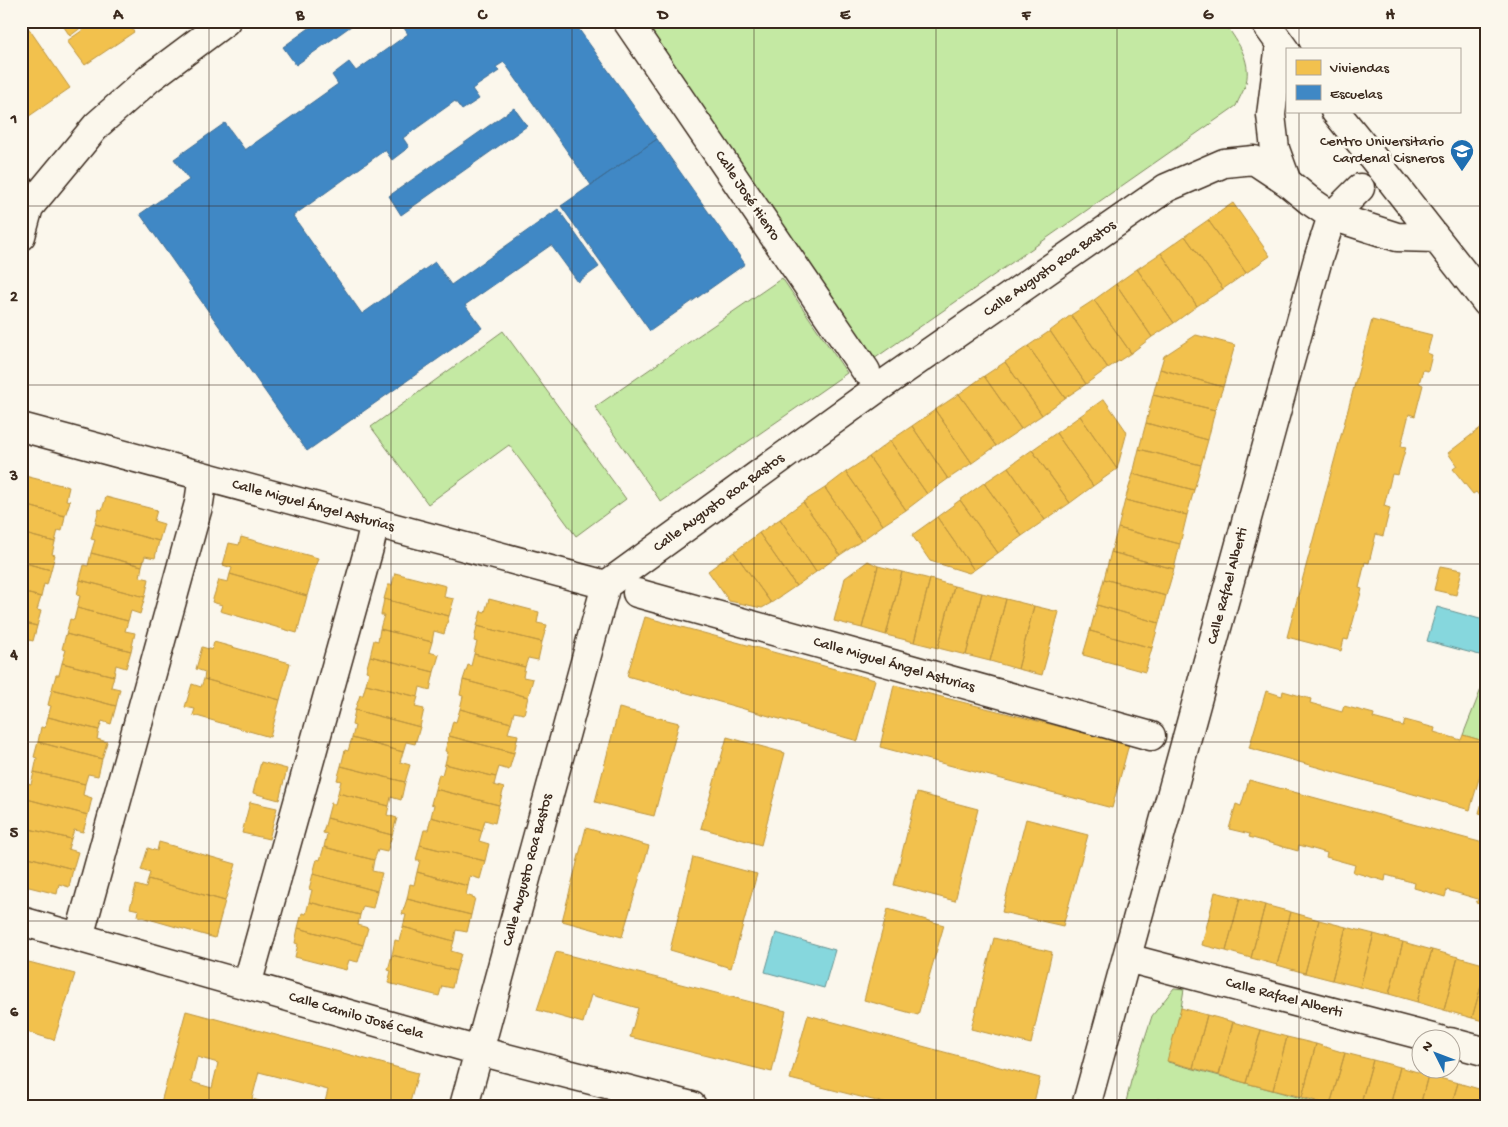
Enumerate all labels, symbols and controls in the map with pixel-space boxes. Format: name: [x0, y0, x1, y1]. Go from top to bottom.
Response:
text: A: [112, 7, 124, 26]
text: B: [295, 7, 305, 26]
text: C: [477, 7, 488, 26]
text: D: [656, 7, 669, 26]
text: E: [840, 7, 851, 26]
text: F: [1021, 7, 1032, 26]
text: G: [1203, 7, 1214, 26]
text: H: [1385, 7, 1395, 26]
legend: [1286, 48, 1460, 112]
text: Viviendas: [1329, 60, 1389, 78]
text: Escuelas: [1330, 86, 1382, 104]
text: 1: [10, 111, 17, 130]
place label: Centro Universitario Cardenal Cisneros: [1320, 133, 1444, 168]
school or university icon: Centro Universitario Cardenal Cisneros: [1449, 138, 1475, 172]
street label: Calle José Hierro: [710, 147, 784, 245]
street label: Calle Augusto Roa Bastos: [980, 216, 1120, 321]
text: 2: [10, 289, 18, 308]
street label: Calle Augusto Roa Bastos: [650, 449, 788, 557]
text: 3: [9, 468, 18, 487]
street label: Calle Miguel Ángel Asturias: [230, 476, 397, 536]
street label: Calle Rafael Alberti: [1204, 525, 1252, 647]
street label: Calle Miguel Ángel Asturias: [811, 633, 977, 697]
text: 4: [9, 647, 18, 666]
street label: Calle Augusto Roa Bastos: [499, 791, 557, 948]
text: 5: [10, 825, 19, 844]
street label: Calle Rafael Alberti: [1223, 974, 1345, 1022]
street label: Calle Camilo José Cela: [287, 988, 426, 1044]
text: 6: [10, 1004, 19, 1023]
north arrow: [1410, 1030, 1460, 1080]
text: N: [1419, 1038, 1438, 1056]

